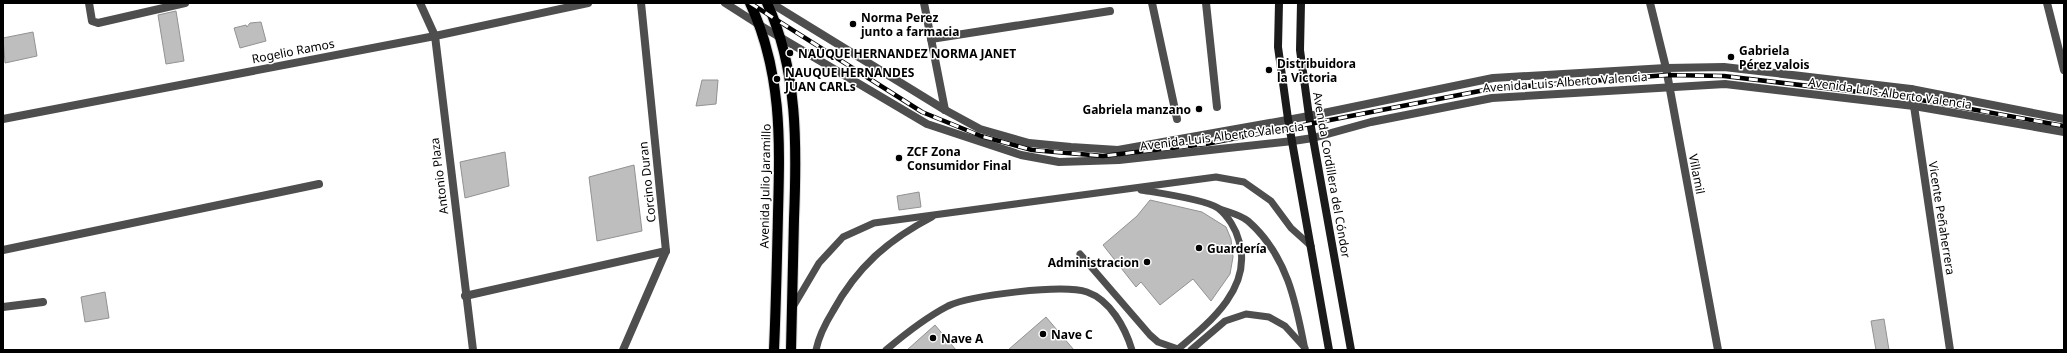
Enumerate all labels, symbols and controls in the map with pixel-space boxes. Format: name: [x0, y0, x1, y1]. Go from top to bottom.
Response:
place label: Norma Perez junto a farmacia: [860, 9, 959, 40]
marker: Norma Perez junto a farmacia: [848, 19, 858, 29]
street label: Rogelio Ramos: [250, 35, 336, 67]
place label: Gabriela Pérez valois: [1739, 42, 1810, 73]
place label: NAUQUE HERNANDEZ NORMA JANET: [798, 45, 1016, 62]
marker: NAUQUE HERNANDEZ NORMA JANET: [785, 48, 795, 58]
marker: Gabriela Pérez valois: [1726, 52, 1736, 62]
place label: Distribuidora la Victoria: [1277, 55, 1356, 86]
place label: NAUQUE HERNANDES JUAN CARLs: [784, 64, 915, 95]
marker: Distribuidora la Victoria: [1264, 65, 1274, 75]
street label: Avenida Luis Alberto Valencia: [1482, 68, 1648, 96]
street label: Avenida Luis Alberto Valencia: [1807, 73, 1973, 113]
marker: NAUQUE HERNANDES JUAN CARLs: [772, 74, 782, 84]
street label: Avenida Cordillera del Cóndor: [1309, 91, 1355, 259]
place label: Gabriela manzano: [1082, 101, 1191, 118]
marker: Gabriela manzano: [1194, 104, 1204, 114]
street label: Avenida Luis Alberto Valencia: [1139, 118, 1305, 154]
street label: Avenida Julio Jaramillo: [755, 123, 775, 249]
street label: Antonio Plaza: [426, 137, 452, 215]
street label: Corcino Duran: [634, 141, 660, 223]
place label: ZCF Zona Consumidor Final: [907, 143, 1011, 174]
street label: Villamil: [1685, 152, 1709, 196]
marker: ZCF Zona Consumidor Final: [894, 153, 904, 163]
street label: Vicente Peñaherrera: [1925, 160, 1959, 276]
place label: Guardería: [1207, 240, 1267, 257]
marker: Guardería: [1194, 243, 1204, 253]
place label: Administracion: [1048, 254, 1139, 271]
marker: Administracion: [1142, 257, 1152, 267]
place label: Nave C: [1051, 326, 1093, 343]
marker: Nave C: [1038, 329, 1048, 339]
place label: Nave A: [941, 330, 984, 347]
marker: Nave A: [928, 333, 938, 343]

